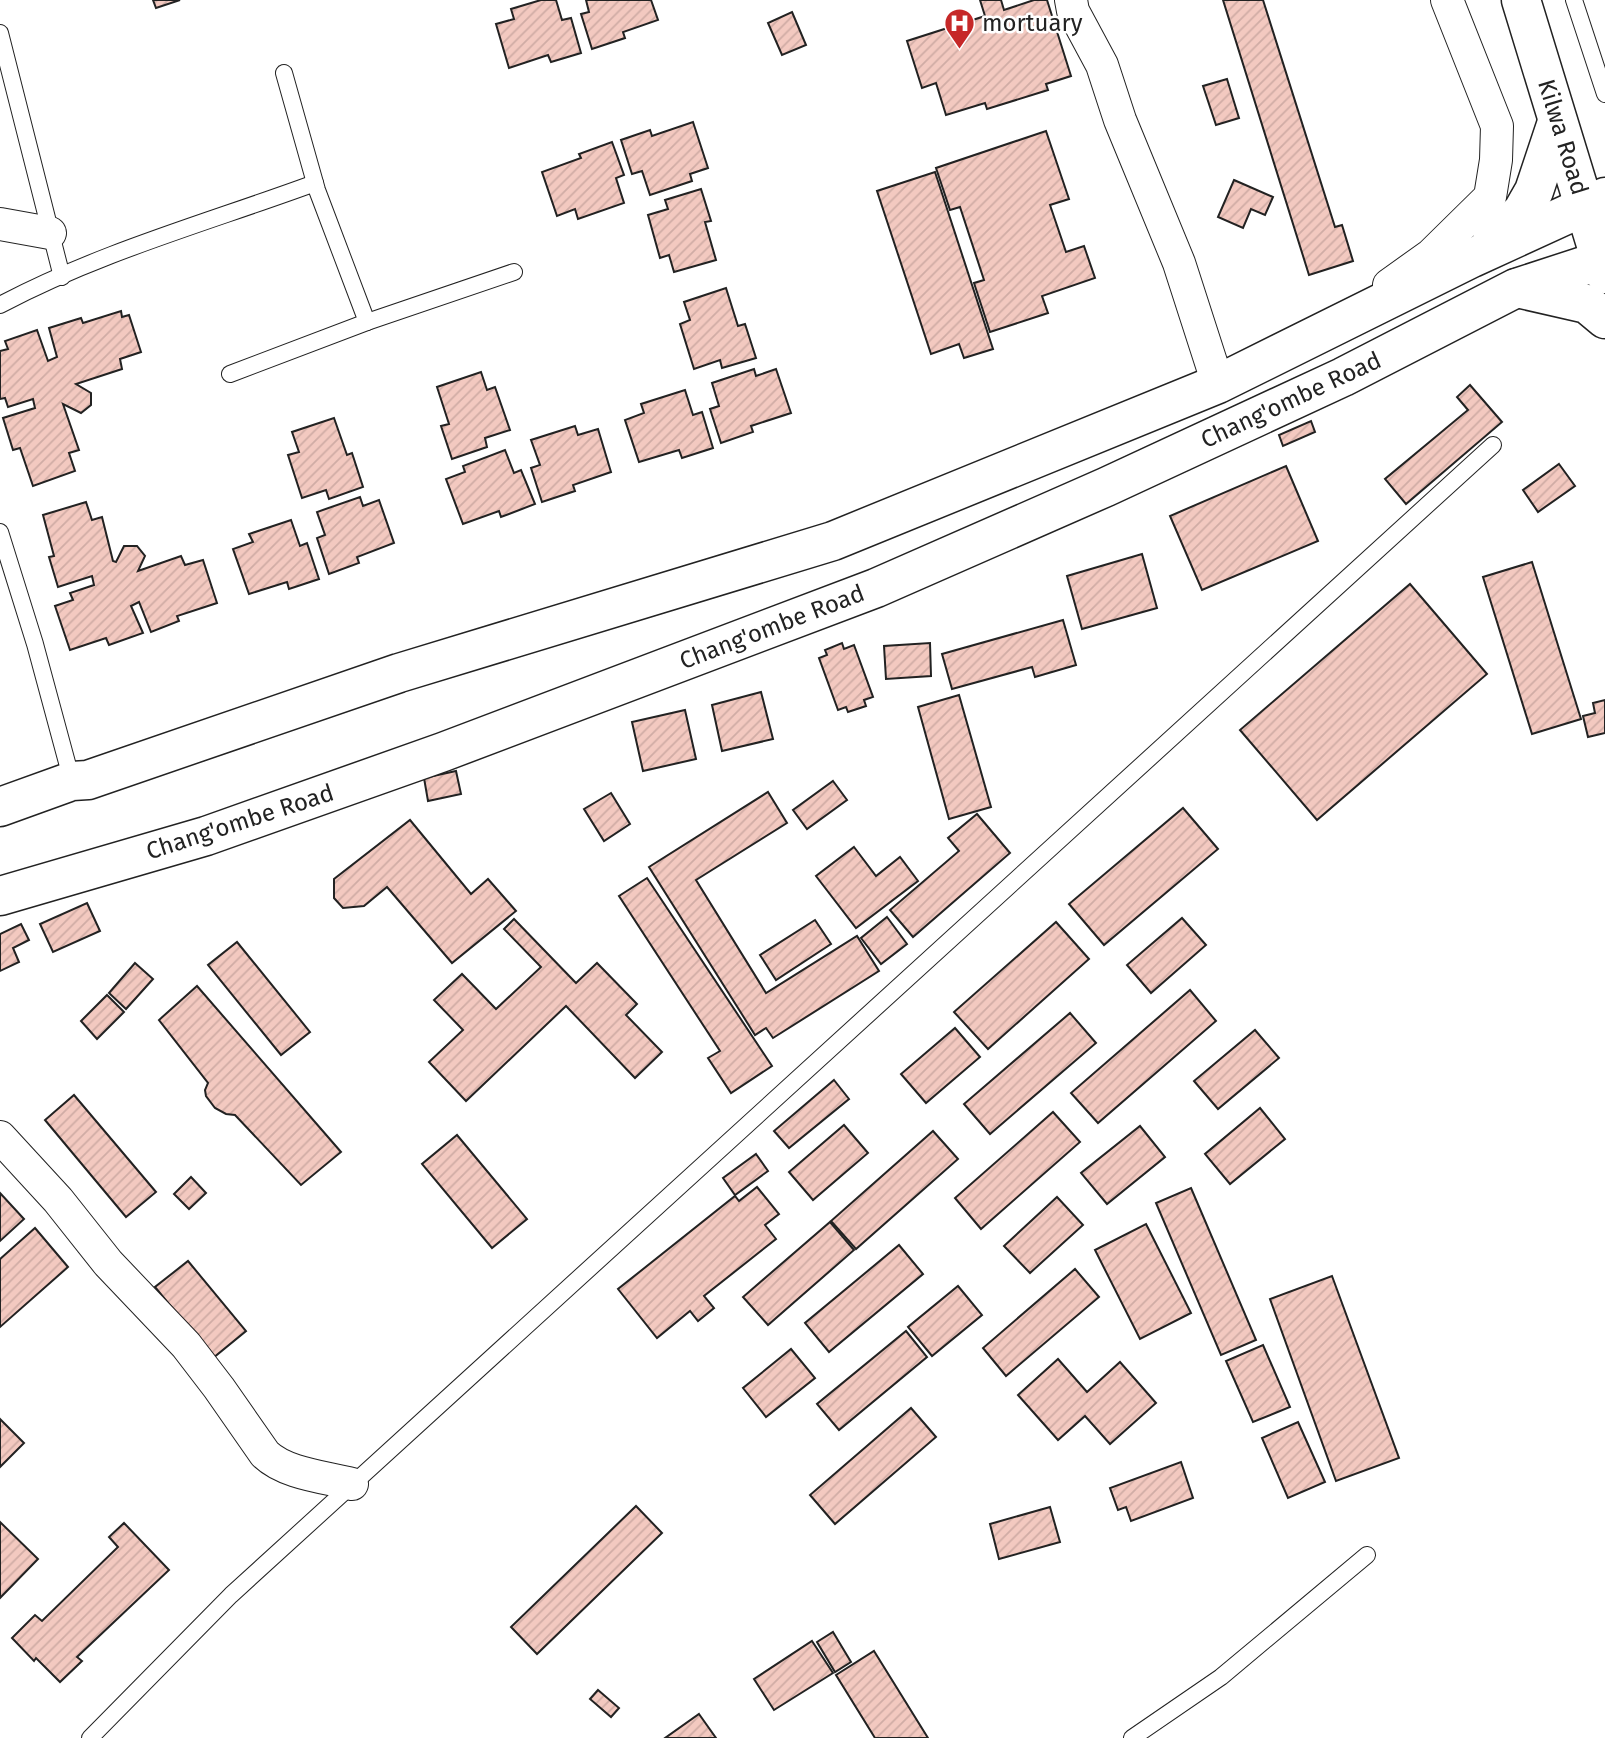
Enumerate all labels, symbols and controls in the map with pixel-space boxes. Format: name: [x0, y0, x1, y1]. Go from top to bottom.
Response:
hospital icon: mortuary: [942, 6, 976, 50]
place label: mortuary: [982, 9, 1083, 37]
street label: Kilwa Road: [1532, 76, 1594, 198]
street label: Chang'ombe Road: [1196, 346, 1386, 454]
street label: Chang'ombe Road: [676, 579, 868, 675]
street label: Chang'ombe Road: [143, 778, 337, 866]

